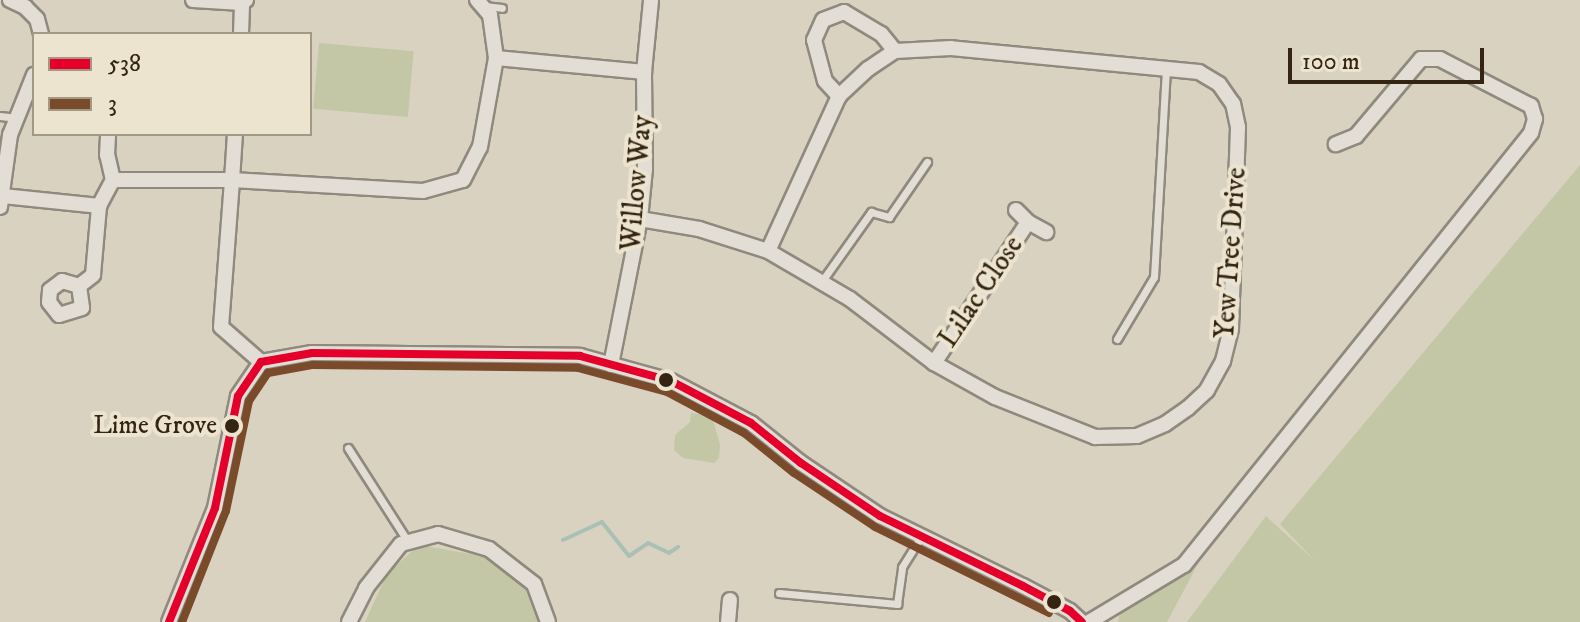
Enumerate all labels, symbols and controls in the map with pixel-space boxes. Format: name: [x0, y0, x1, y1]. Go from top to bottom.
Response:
legend: [32, 32, 312, 136]
scale bar: [1292, 32, 1488, 82]
text: 100 m: [1302, 47, 1360, 77]
text: 538: [108, 49, 141, 79]
text: 3: [108, 89, 117, 119]
street label: Willow Way: [614, 114, 660, 252]
street label: Yew Tree Drive: [1208, 166, 1254, 340]
street label: Lilac Close: [931, 230, 1031, 354]
unlabelled marker: [658, 372, 674, 388]
place label: Lime Grove: [93, 410, 217, 442]
marker: Lime Grove: [224, 418, 240, 434]
unlabelled marker: [1046, 594, 1062, 610]

